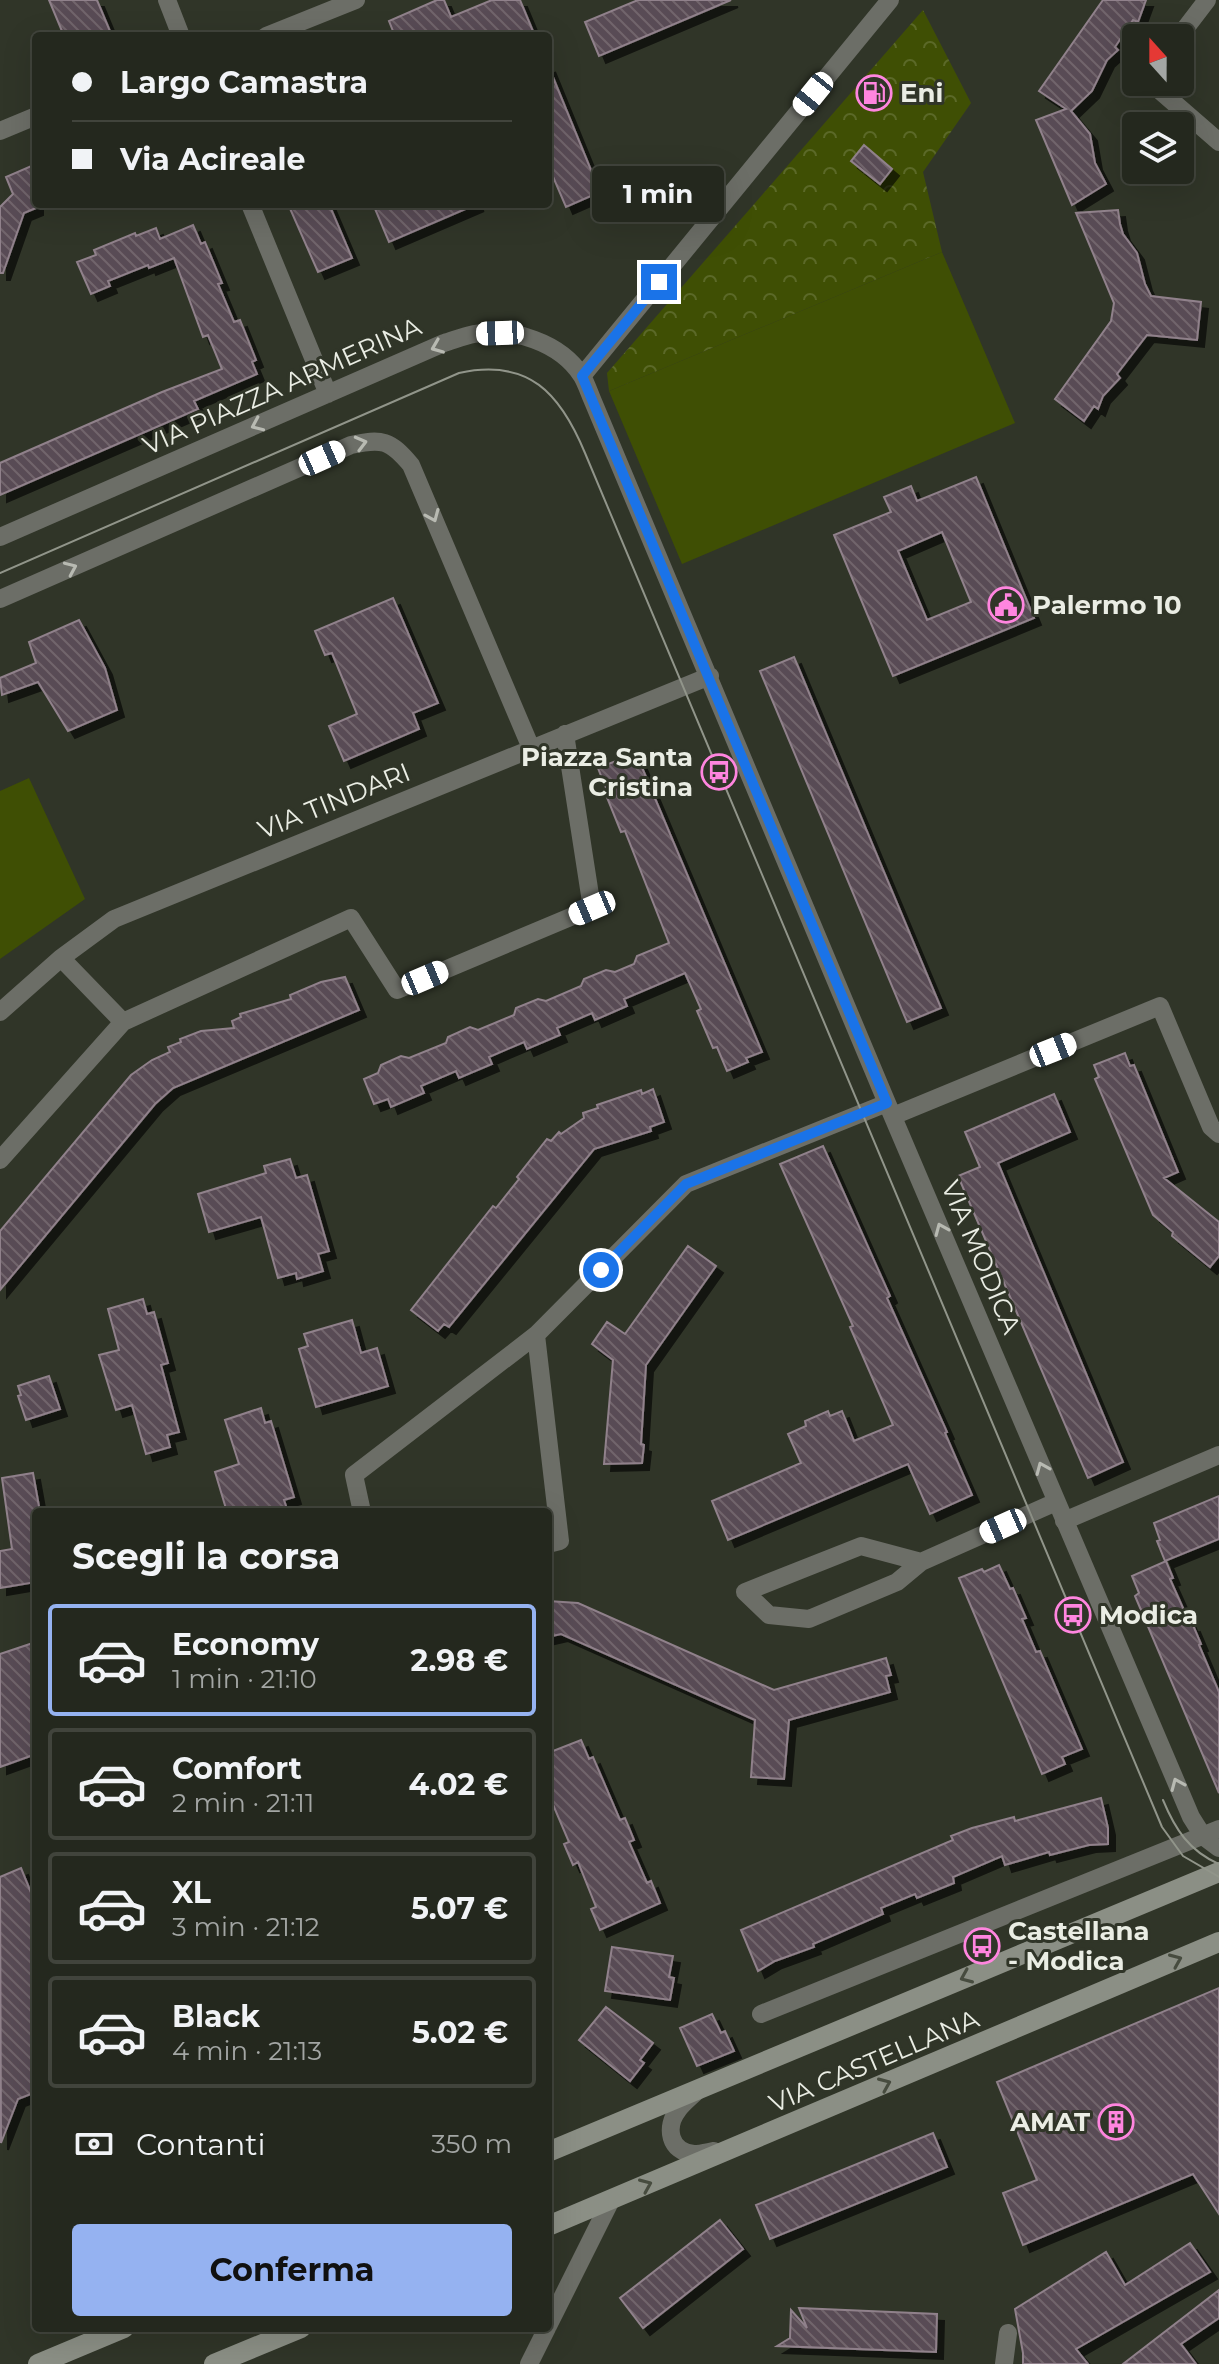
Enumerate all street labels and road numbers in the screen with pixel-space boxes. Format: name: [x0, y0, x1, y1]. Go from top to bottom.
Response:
street label: VIA PIAZZA ARMERINA: [138, 310, 426, 462]
street label: VIA TINDARI: [253, 756, 415, 846]
street label: VIA MODICA: [934, 1175, 1028, 1339]
street label: VIA CASTELLANA: [764, 2002, 984, 2120]

